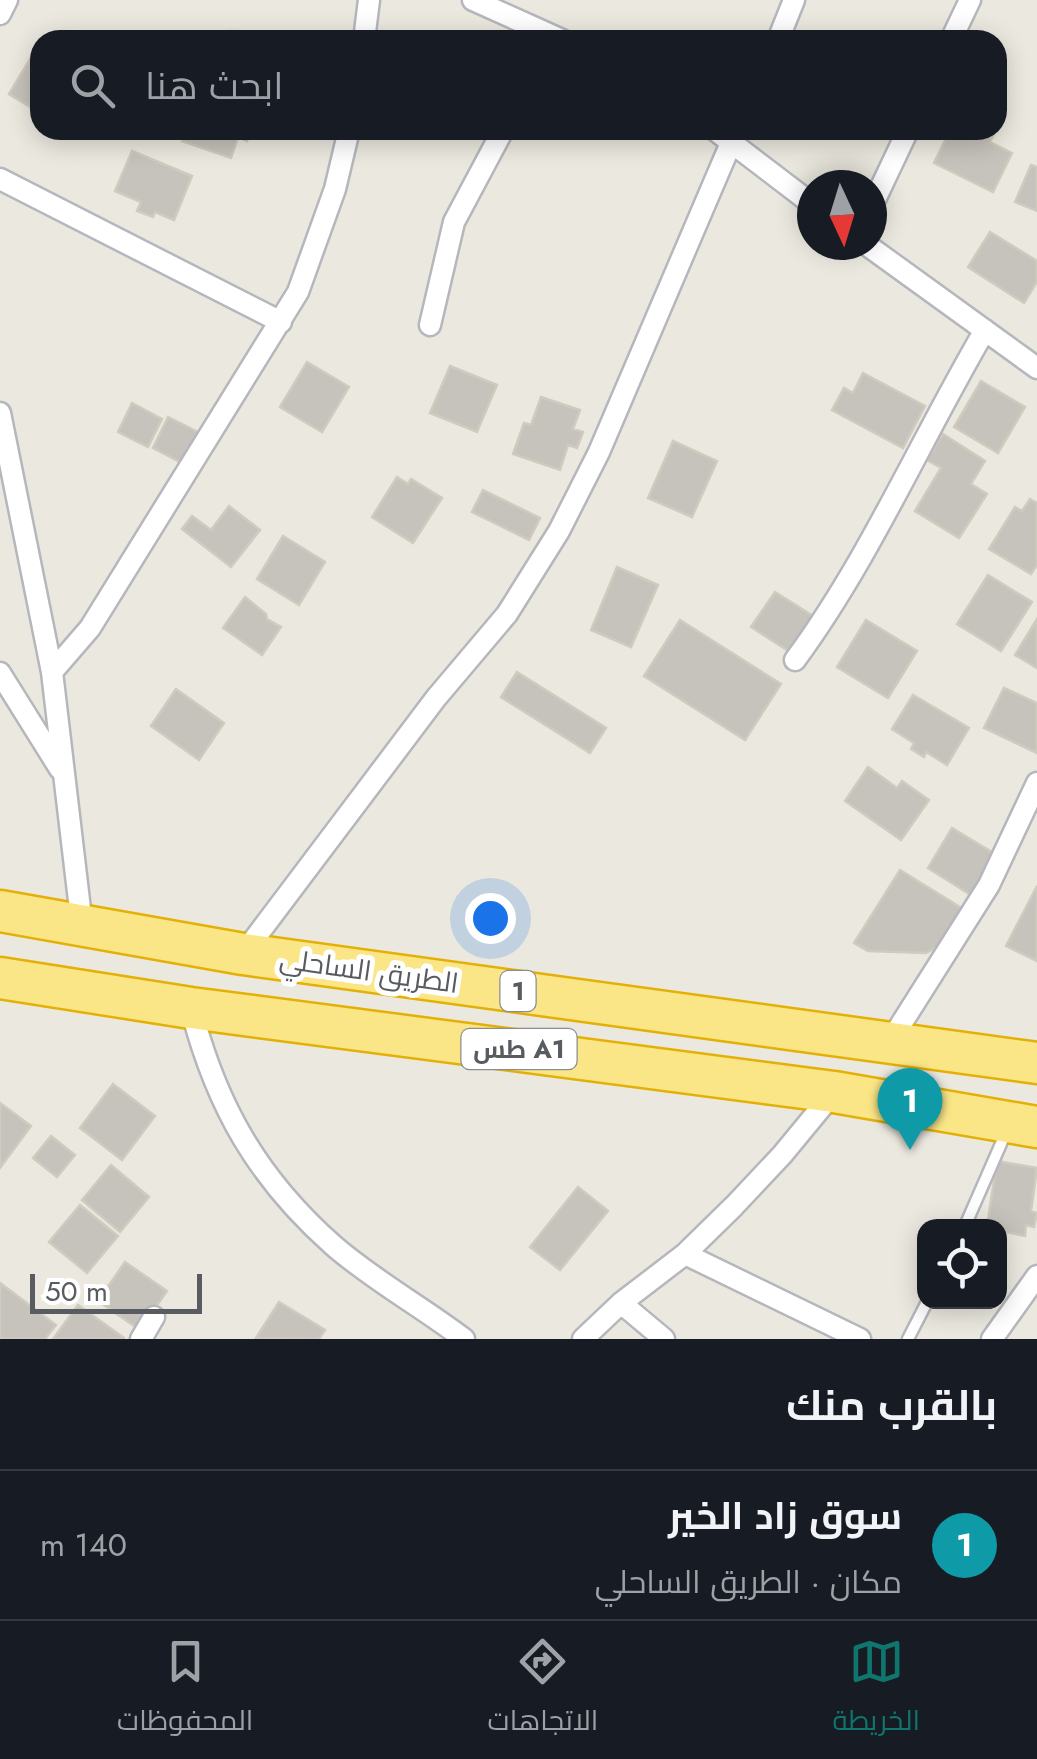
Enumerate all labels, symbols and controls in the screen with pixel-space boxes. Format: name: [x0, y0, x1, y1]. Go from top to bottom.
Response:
search box: [30, 30, 1007, 140]
icon: search: [65, 58, 120, 113]
text: ابحث هنا: [145, 58, 283, 113]
north arrow: [797, 170, 887, 260]
your location: [465, 893, 516, 944]
street label: الطريق الساحلي: [277, 938, 461, 1005]
road number: 1: [500, 971, 536, 1011]
road number: طس A1: [462, 1029, 576, 1069]
pin: 1: [878, 1068, 942, 1150]
map controls: [917, 1219, 1007, 1309]
button: locate: [917, 1219, 1007, 1309]
scale bar: [30, 1269, 202, 1314]
text: 50 m: [45, 1271, 108, 1312]
text: بالقرب منك: [786, 1375, 997, 1436]
text: سوق زاد الخير: [668, 1488, 902, 1543]
text: 140 m: [40, 1522, 127, 1568]
text: 1: [956, 1522, 973, 1568]
text: مكان · الطريق الساحلي: [595, 1559, 902, 1605]
tab: المحفوظات: [117, 1634, 253, 1746]
tab: الاتجاهات: [488, 1634, 598, 1746]
tab: الخريطة: [833, 1634, 920, 1746]

